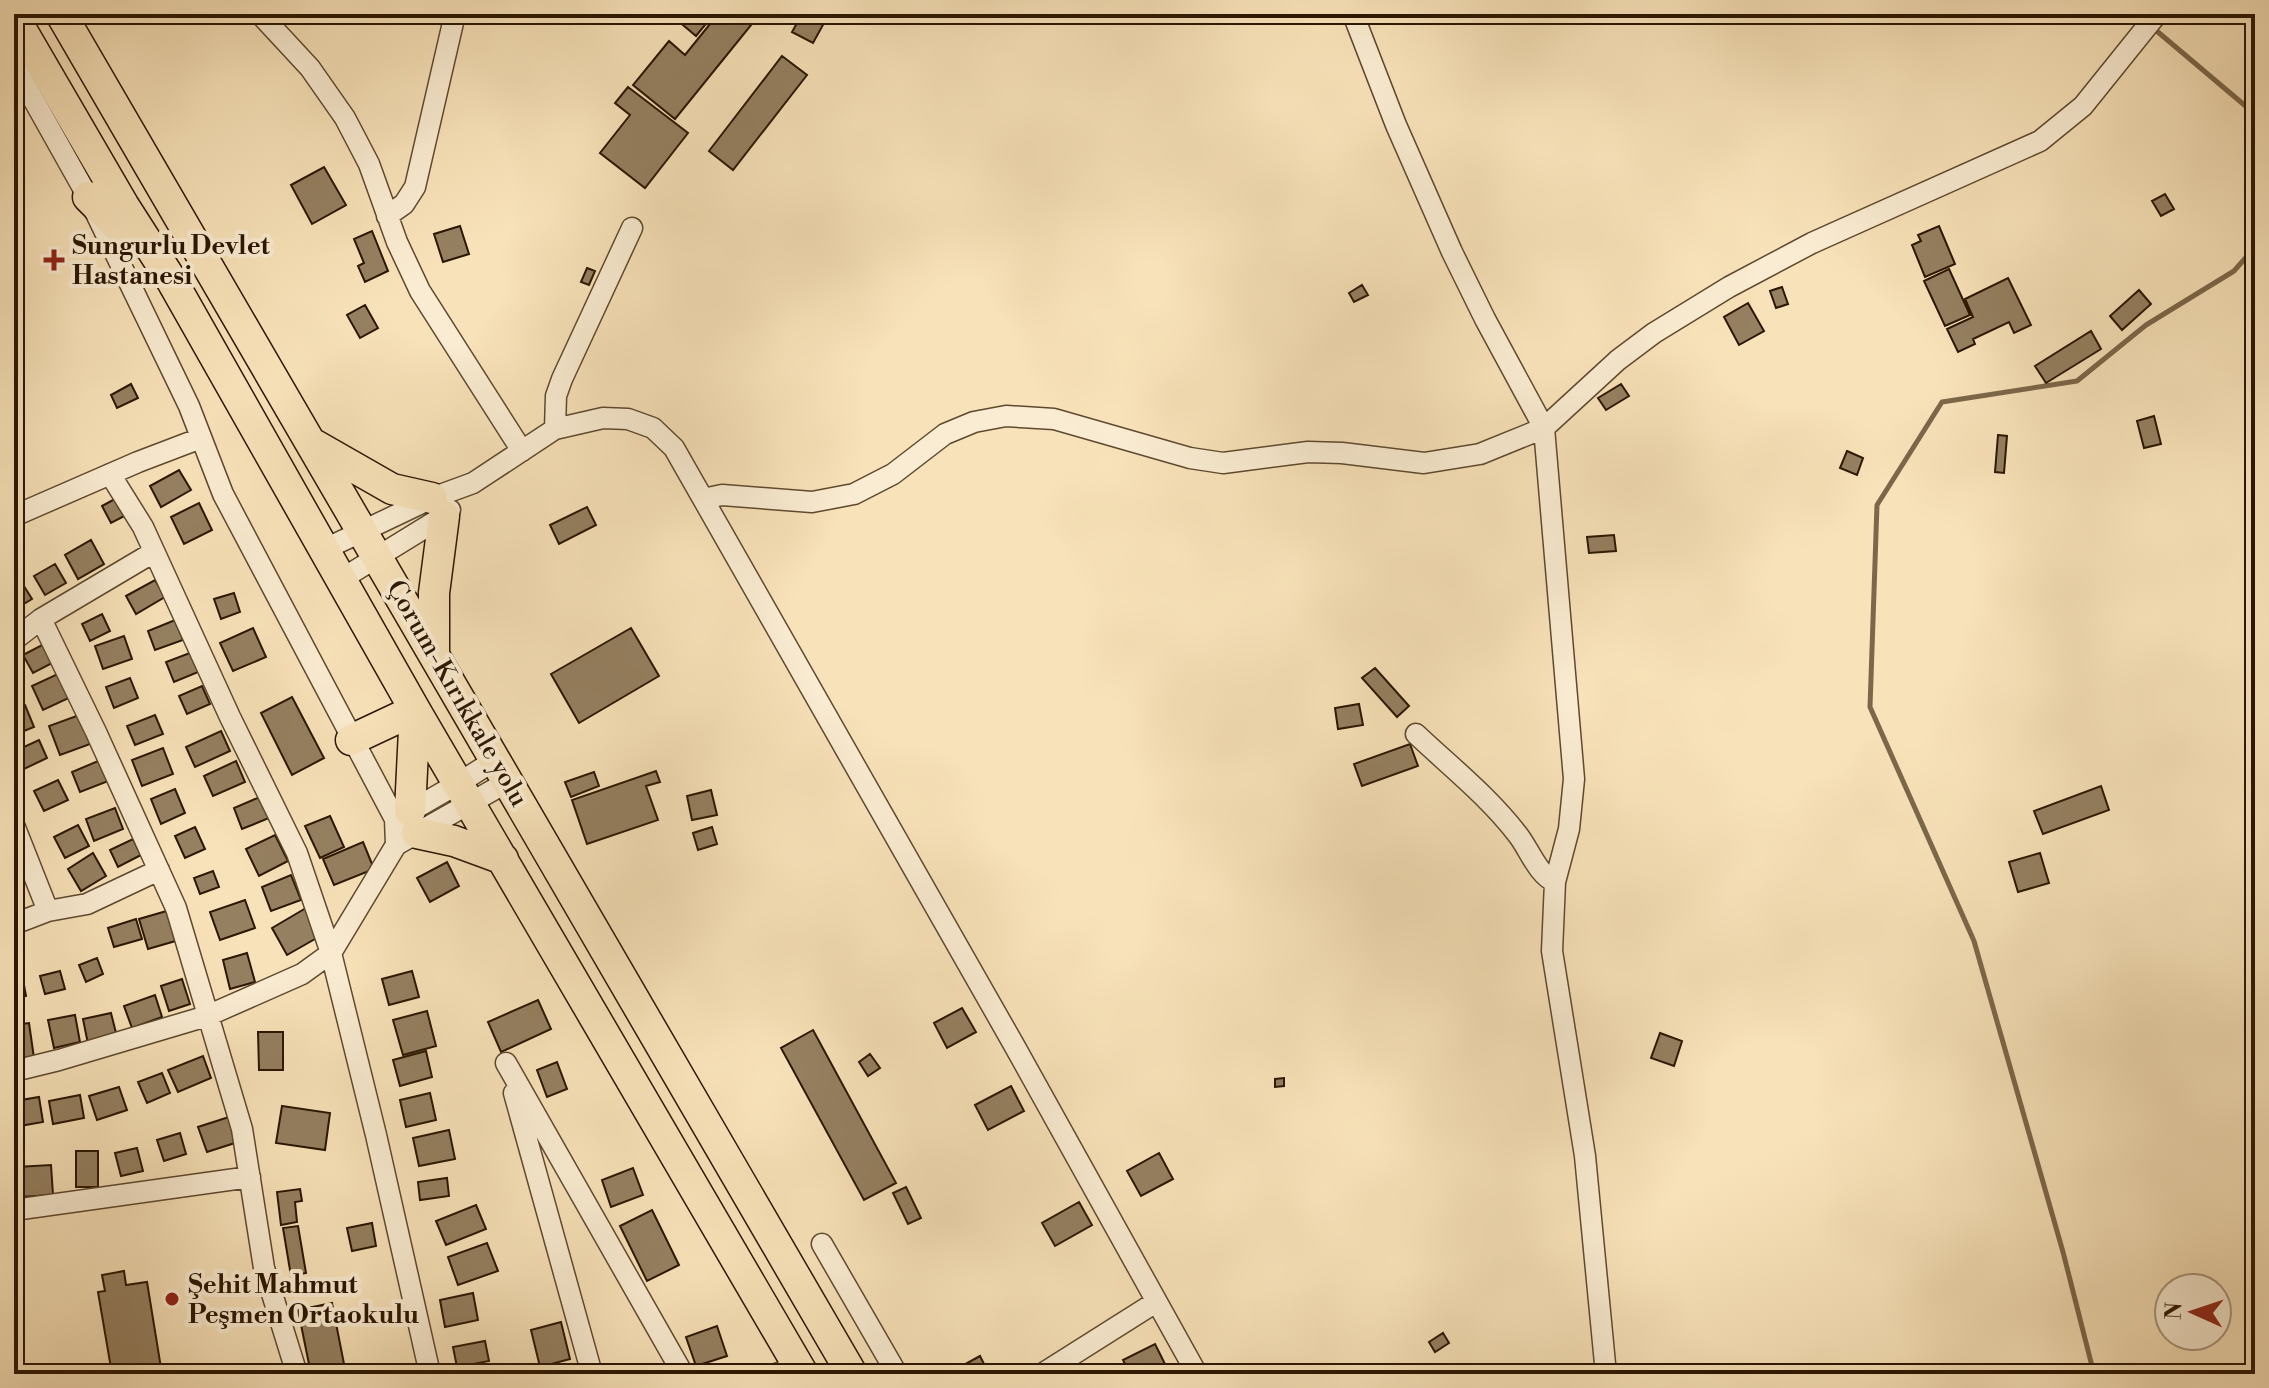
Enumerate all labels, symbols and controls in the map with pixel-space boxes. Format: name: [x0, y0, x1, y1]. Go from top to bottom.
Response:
place label: Sungurlu Devlet Hastanesi: [72, 230, 271, 292]
marker: Sungurlu Devlet Hastanesi: [43, 249, 65, 271]
street label: Çorum-Kırıkkale yolu: [379, 575, 535, 813]
place label: Şehit Mahmut Peşmen Ortaokulu: [188, 1269, 419, 1331]
north arrow: [2153, 1272, 2233, 1352]
marker: Şehit Mahmut Peşmen Ortaokulu: [163, 1290, 181, 1308]
text: N: [2161, 1301, 2188, 1320]

